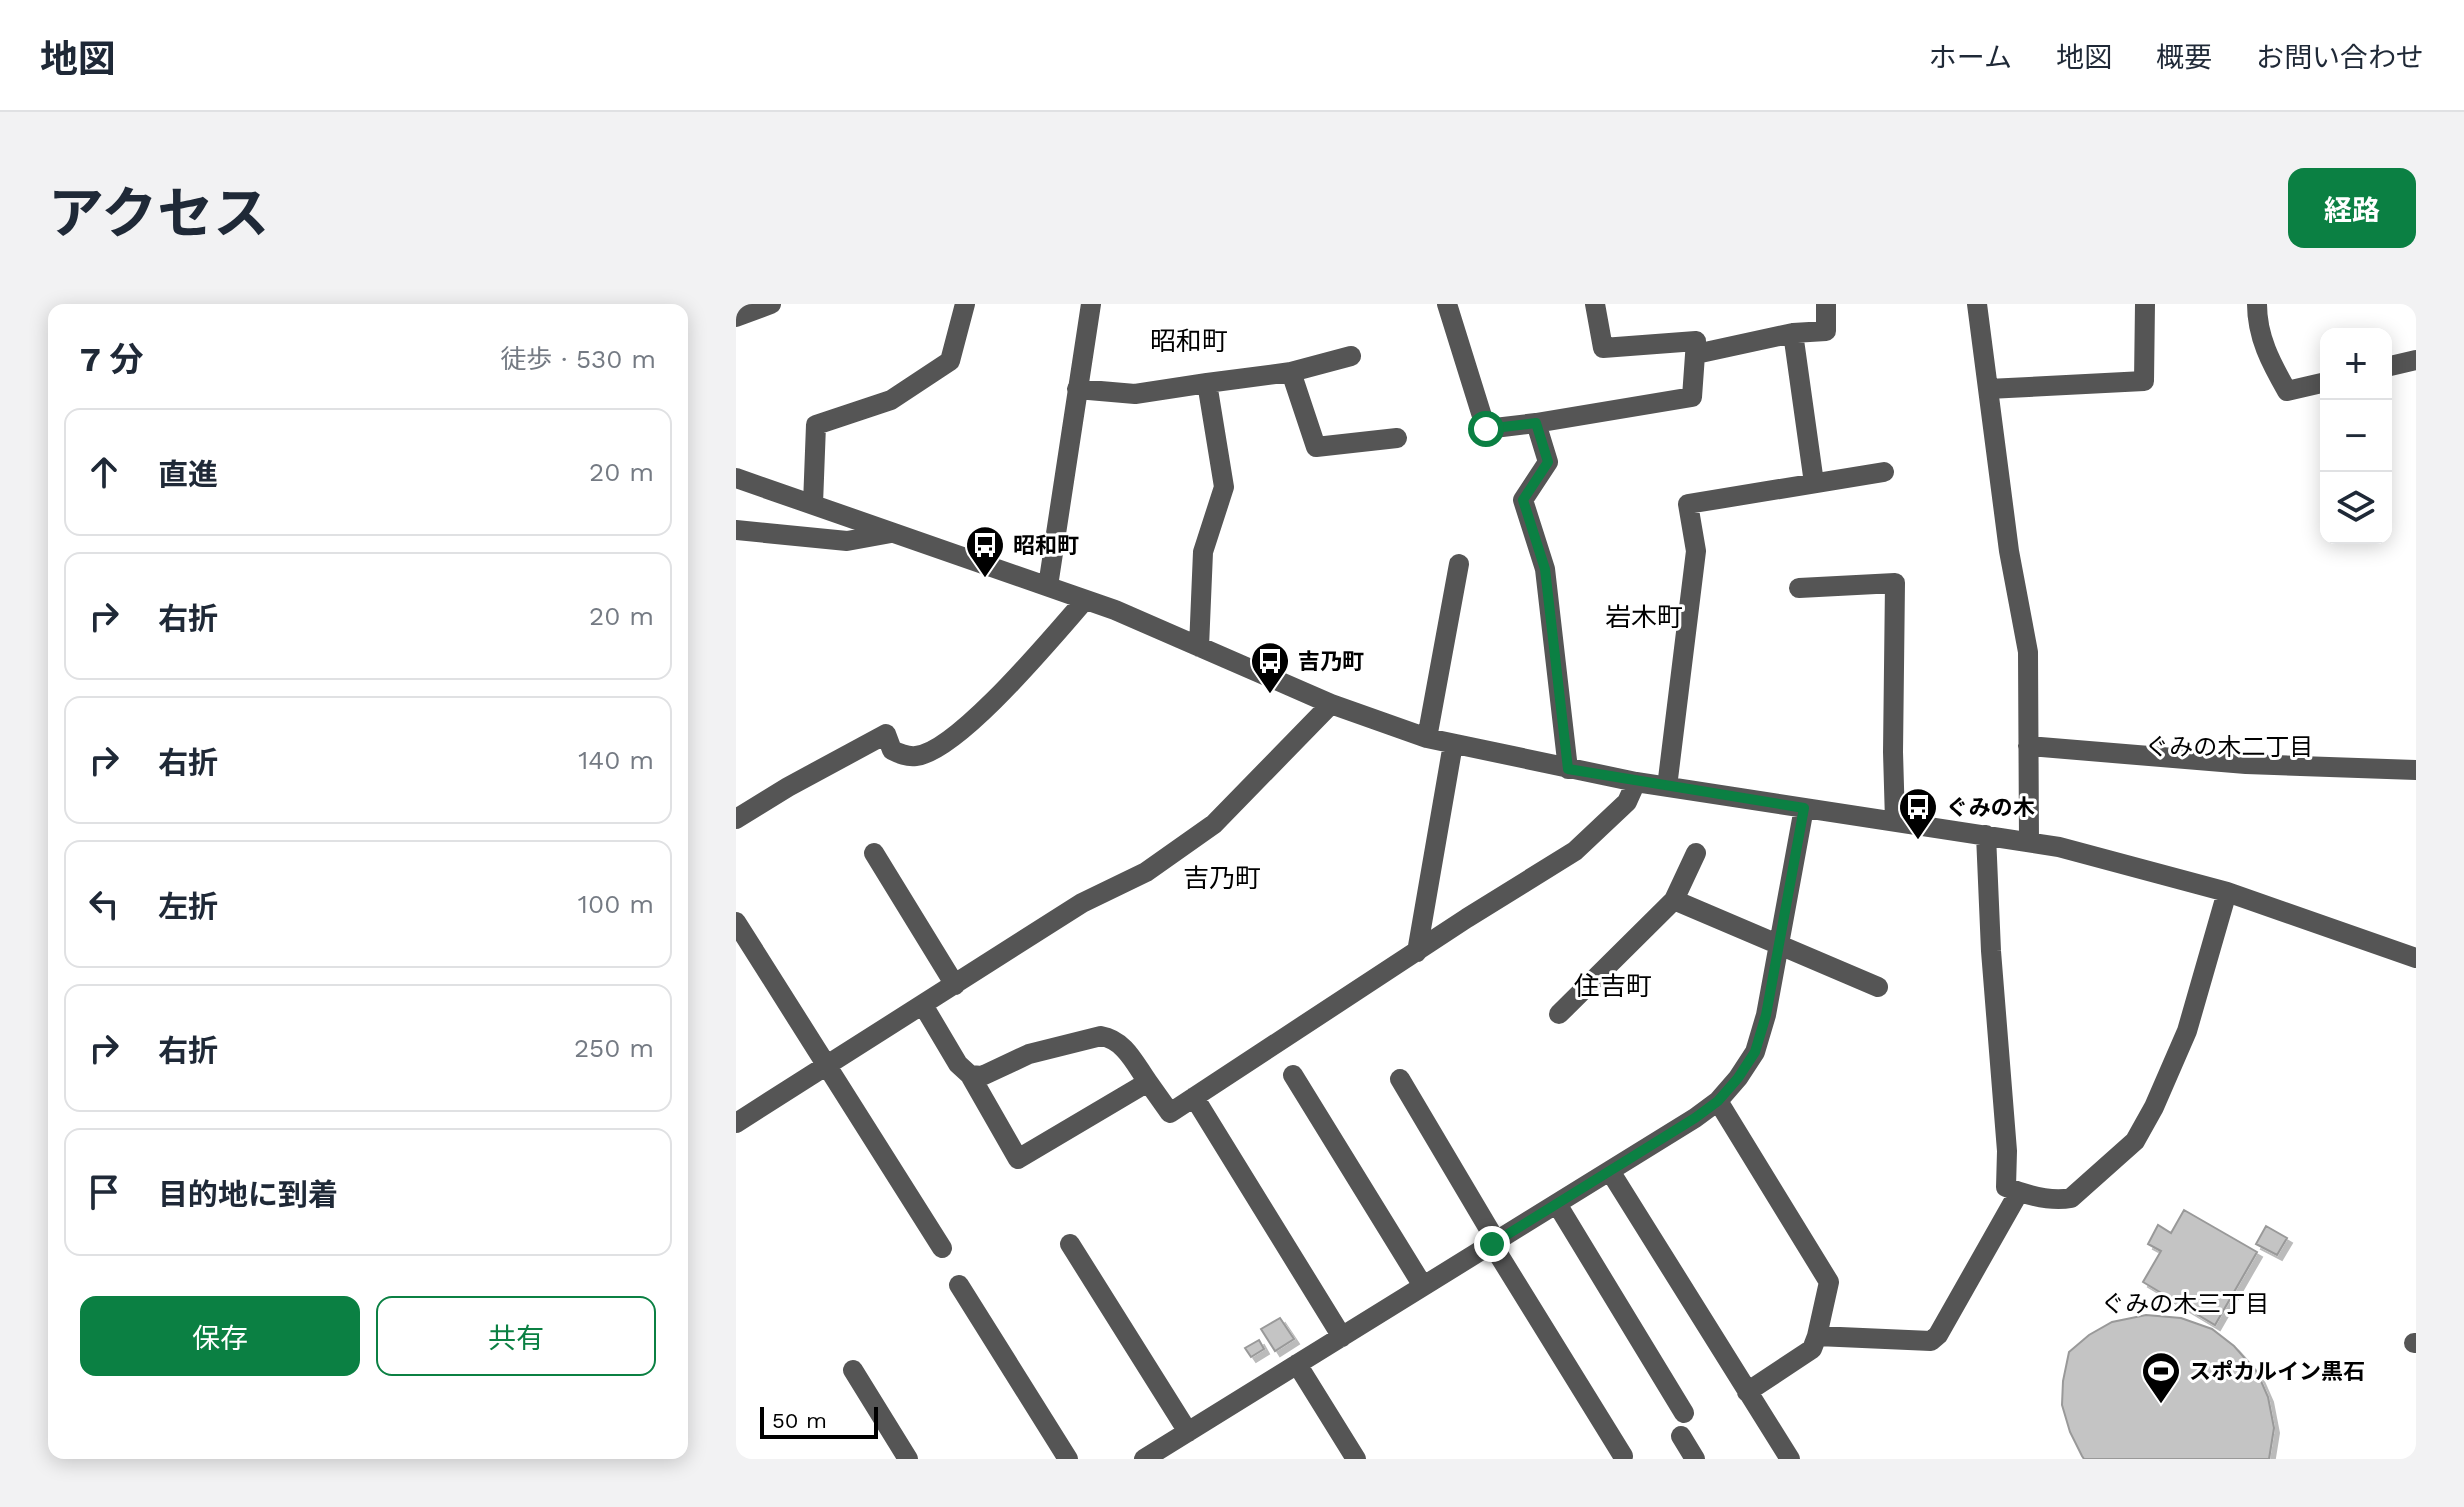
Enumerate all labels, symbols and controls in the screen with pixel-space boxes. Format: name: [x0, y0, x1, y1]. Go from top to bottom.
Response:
text: 地図: [40, 37, 116, 81]
text: ホーム: [1929, 41, 2012, 74]
text: 地図: [2056, 41, 2112, 74]
text: 概要: [2156, 41, 2212, 74]
text: お問い合わせ: [2256, 41, 2424, 74]
button: 経路: [2288, 168, 2416, 248]
text: アクセス: [48, 181, 269, 247]
district label: 昭和町: [1150, 326, 1228, 356]
map controls: [2320, 328, 2392, 544]
button: +: [2320, 328, 2392, 400]
text: 7 分: [80, 339, 144, 379]
text: 徒歩 · 530 m: [500, 344, 656, 374]
button: −: [2320, 400, 2392, 472]
route start: [1468, 411, 1504, 447]
icon: ahead: [82, 450, 126, 494]
text: 直進: [158, 457, 218, 492]
text: 20 m: [589, 457, 654, 487]
button: layers: [2320, 472, 2392, 544]
bus stop icon: 昭和町: [964, 524, 1006, 579]
place label: 昭和町: [1013, 533, 1079, 558]
icon: right: [82, 594, 126, 638]
text: 右折: [158, 601, 218, 636]
text: 20 m: [589, 601, 654, 631]
district label: 岩木町: [1605, 602, 1683, 632]
bus stop icon: 吉乃町: [1249, 640, 1291, 695]
place label: 吉乃町: [1298, 649, 1364, 674]
district label: ぐみの木二丁目: [2145, 733, 2313, 761]
icon: right: [82, 738, 126, 782]
text: 右折: [158, 745, 218, 780]
text: 140 m: [578, 745, 654, 775]
bus stop icon: ぐみの木: [1897, 786, 1939, 841]
place label: ぐみの木: [1946, 795, 2035, 820]
district label: 吉乃町: [1183, 863, 1261, 893]
icon: left: [82, 882, 126, 926]
text: 左折: [158, 889, 218, 924]
text: 100 m: [578, 889, 654, 919]
district label: 住吉町: [1574, 971, 1652, 1001]
icon: right: [82, 1026, 126, 1070]
text: 右折: [158, 1033, 218, 1068]
text: 250 m: [574, 1033, 654, 1063]
icon: arrive: [82, 1170, 126, 1214]
text: 目的地に到着: [158, 1177, 338, 1212]
route end: [1474, 1226, 1510, 1262]
district label: ぐみの木三丁目: [2101, 1290, 2269, 1318]
button: 保存: [80, 1296, 360, 1376]
button: 共有: [376, 1296, 656, 1376]
sports icon: スポカルイン黒石: [2140, 1350, 2182, 1405]
place label: スポカルイン黒石: [2189, 1359, 2365, 1384]
scale bar: [760, 1403, 878, 1439]
text: 50 m: [772, 1408, 827, 1433]

